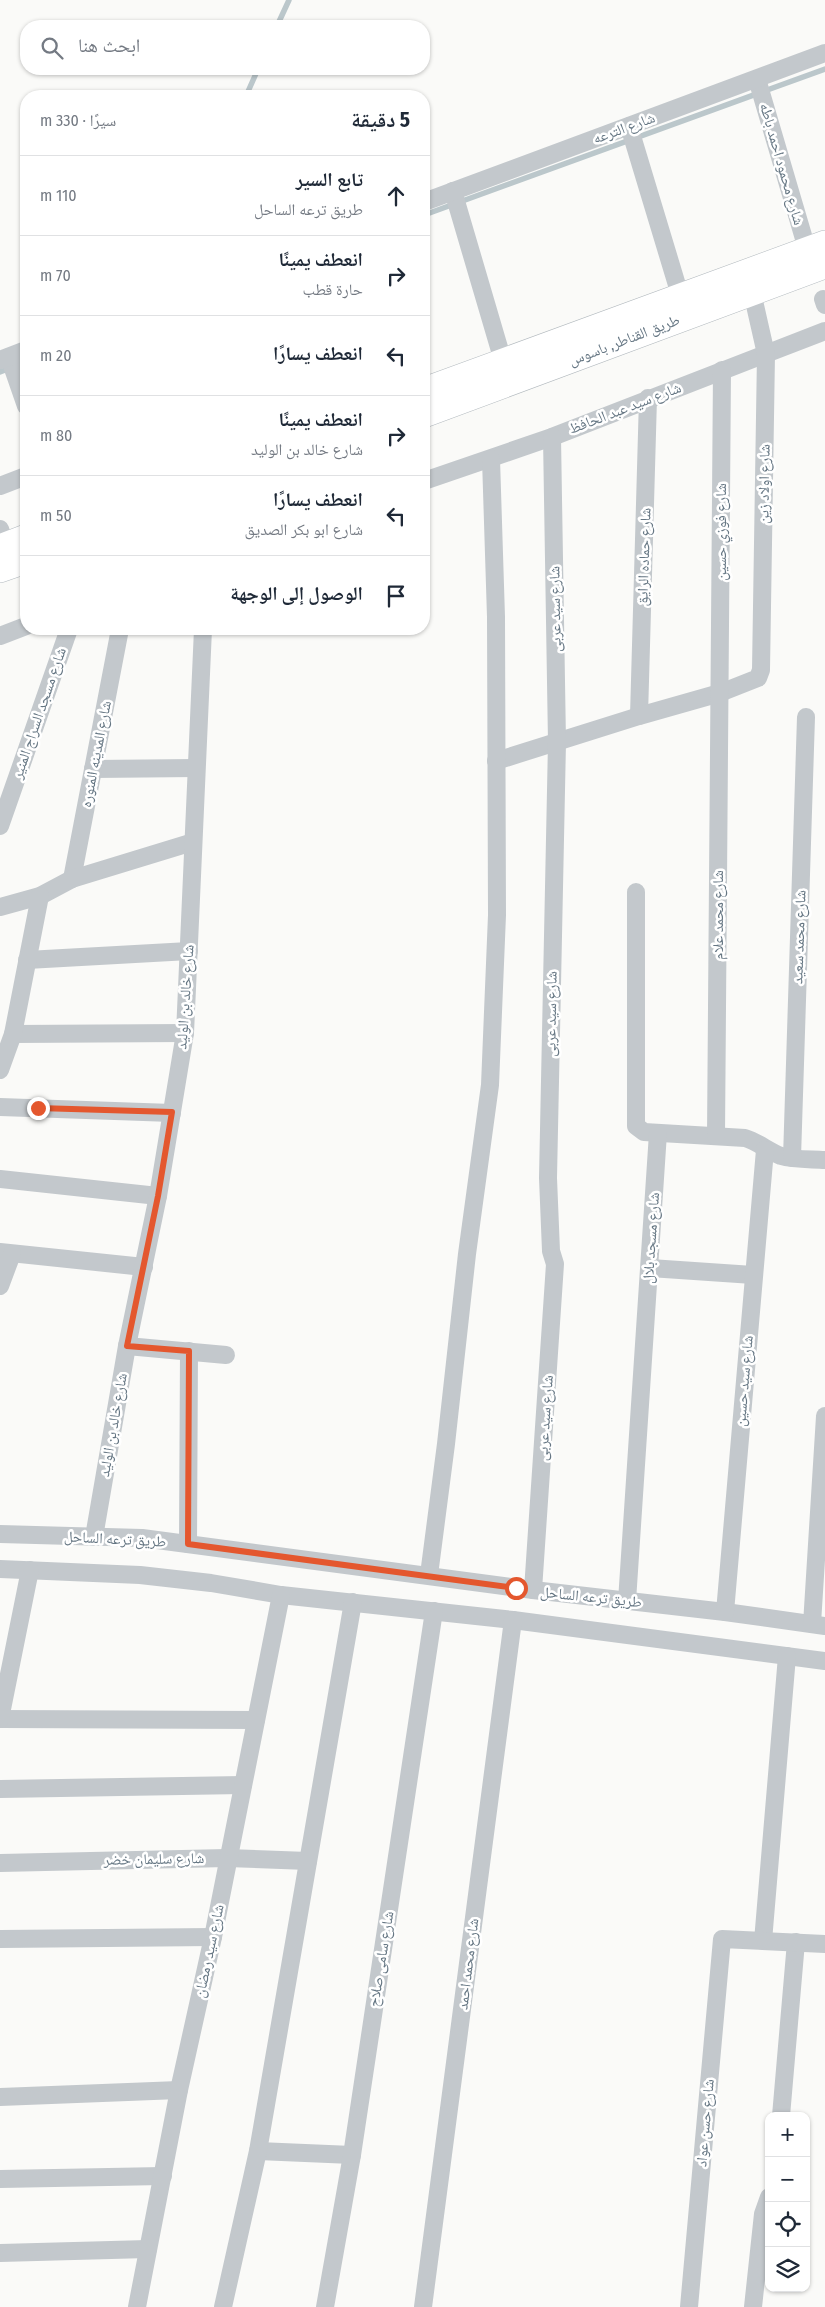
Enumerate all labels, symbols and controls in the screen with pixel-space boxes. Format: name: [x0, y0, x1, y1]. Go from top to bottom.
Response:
search box: [20, 20, 430, 75]
icon: search: [38, 34, 66, 62]
text: ابحث هنا: [78, 34, 140, 57]
street label: شارع محمود احمد باطه: [755, 101, 808, 228]
text: 5 دقيقة: [351, 107, 410, 133]
street label: شارع الترعه: [591, 108, 658, 148]
text: سيرًا · 330 m: [40, 111, 116, 130]
text: تابع السير: [296, 168, 363, 191]
icon: ahead: [382, 182, 410, 210]
text: 110 m: [40, 186, 77, 205]
text: طريق ترعه الساحل: [254, 200, 363, 219]
text: انعطف يمينًا: [278, 248, 363, 271]
icon: right: [382, 262, 410, 290]
text: 70 m: [40, 266, 71, 285]
text: حارة قطب: [302, 280, 363, 299]
street label: طريق القناطر, باسوس: [566, 310, 683, 370]
text: انعطف يسارًا: [273, 342, 363, 365]
icon: left: [382, 342, 410, 370]
text: 20 m: [40, 346, 71, 365]
street label: شارع سيد عبد الحافظ: [566, 378, 684, 439]
text: انعطف يمينًا: [278, 408, 363, 431]
icon: right: [382, 422, 410, 450]
text: 80 m: [40, 426, 72, 445]
text: شارع خالد بن الوليد: [251, 440, 363, 459]
street label: شارع اولاد زين: [754, 444, 775, 524]
street label: شارع فوزي حسين: [712, 483, 733, 581]
text: انعطف يسارًا: [273, 488, 363, 511]
icon: left: [382, 502, 410, 530]
text: 50 m: [40, 506, 72, 525]
street label: شارع حماده الرايق: [633, 507, 656, 607]
text: شارع ابو بكر الصديق: [244, 520, 363, 539]
street label: شارع سيد عربى: [545, 566, 566, 652]
text: الوصول إلى الوجهة: [230, 582, 363, 605]
icon: arrive: [382, 582, 410, 610]
street label: شارع مسجد السراج المنير: [8, 645, 71, 782]
street label: شارع المدينه المنوره: [77, 699, 116, 809]
street label: شارع محمد علام: [709, 870, 728, 960]
street label: شارع محمد سعيد: [788, 889, 811, 984]
street label: شارع خالد بن الوليد: [172, 944, 199, 1050]
street label: شارع سيد عربى: [541, 971, 562, 1057]
route end: [27, 1097, 50, 1120]
street label: شارع مسجد بلال: [639, 1192, 664, 1284]
street label: شارع سيد حسين: [731, 1334, 758, 1428]
street label: شارع خالد بن الوليد: [95, 1372, 132, 1478]
street label: شارع سيد عربى: [533, 1374, 558, 1462]
street label: طريق ترعه الساحل: [63, 1527, 167, 1552]
route start: [505, 1577, 528, 1600]
street label: طريق ترعه الساحل: [539, 1583, 643, 1612]
street label: شارع سليمان خضر: [103, 1849, 205, 1870]
street label: شارع سيد رمضان: [190, 1903, 229, 1999]
street label: شارع سامى صلاح: [365, 1910, 398, 2008]
street label: شارع محمد احمد: [453, 1917, 484, 2011]
street label: شارع حسن عواد: [692, 2078, 719, 2168]
map controls: [765, 2112, 810, 2292]
button: +: [765, 2112, 810, 2157]
button: −: [765, 2157, 810, 2202]
button: locate: [765, 2202, 810, 2247]
button: layers: [765, 2247, 810, 2292]

